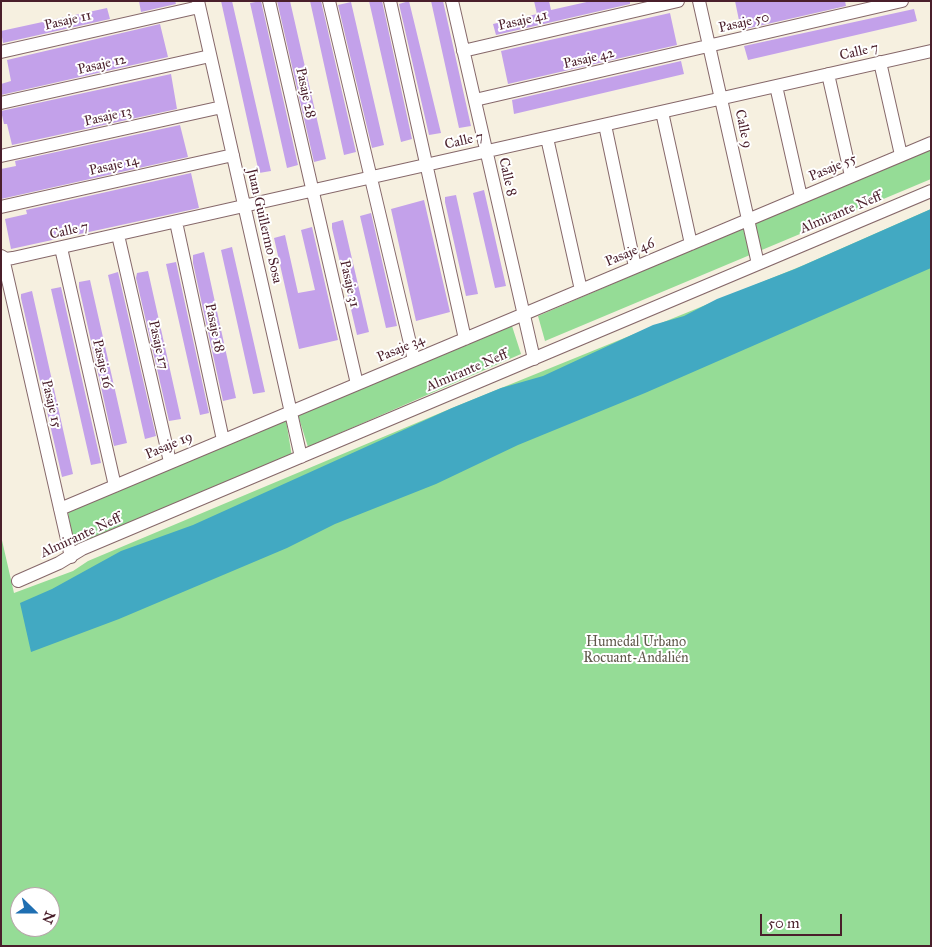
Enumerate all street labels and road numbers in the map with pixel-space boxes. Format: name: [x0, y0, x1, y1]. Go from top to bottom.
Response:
street label: Pasaje 11: [43, 7, 93, 35]
street label: Pasaje 41: [497, 7, 549, 35]
street label: Pasaje 50: [717, 9, 771, 37]
street label: Calle 7: [838, 39, 880, 65]
street label: Pasaje 42: [562, 45, 616, 73]
street label: Pasaje 12: [76, 51, 128, 79]
street label: Pasaje 28: [291, 66, 319, 120]
street label: Pasaje 13: [83, 103, 133, 131]
street label: Calle 9: [731, 108, 755, 150]
street label: Calle 7: [443, 128, 485, 154]
street label: Pasaje 55: [807, 151, 859, 185]
street label: Pasaje 14: [88, 152, 140, 180]
street label: Calle 8: [494, 156, 520, 198]
street label: Juan Guillermo Sosa: [243, 167, 285, 285]
street label: Almirante Neff: [798, 188, 884, 238]
street label: Calle 7: [48, 218, 90, 244]
street label: Pasaje 46: [603, 235, 657, 271]
street label: Pasaje 31: [335, 259, 363, 309]
street label: Pasaje 18: [201, 302, 227, 354]
street label: Pasaje 17: [144, 319, 172, 371]
street label: Pasaje 34: [375, 331, 427, 367]
street label: Pasaje 16: [88, 338, 116, 390]
street label: Almirante Neff: [424, 346, 510, 396]
street label: Pasaje 15: [37, 378, 65, 430]
street label: Pasaje 19: [143, 429, 195, 463]
street label: Almirante Neff: [38, 510, 124, 562]

